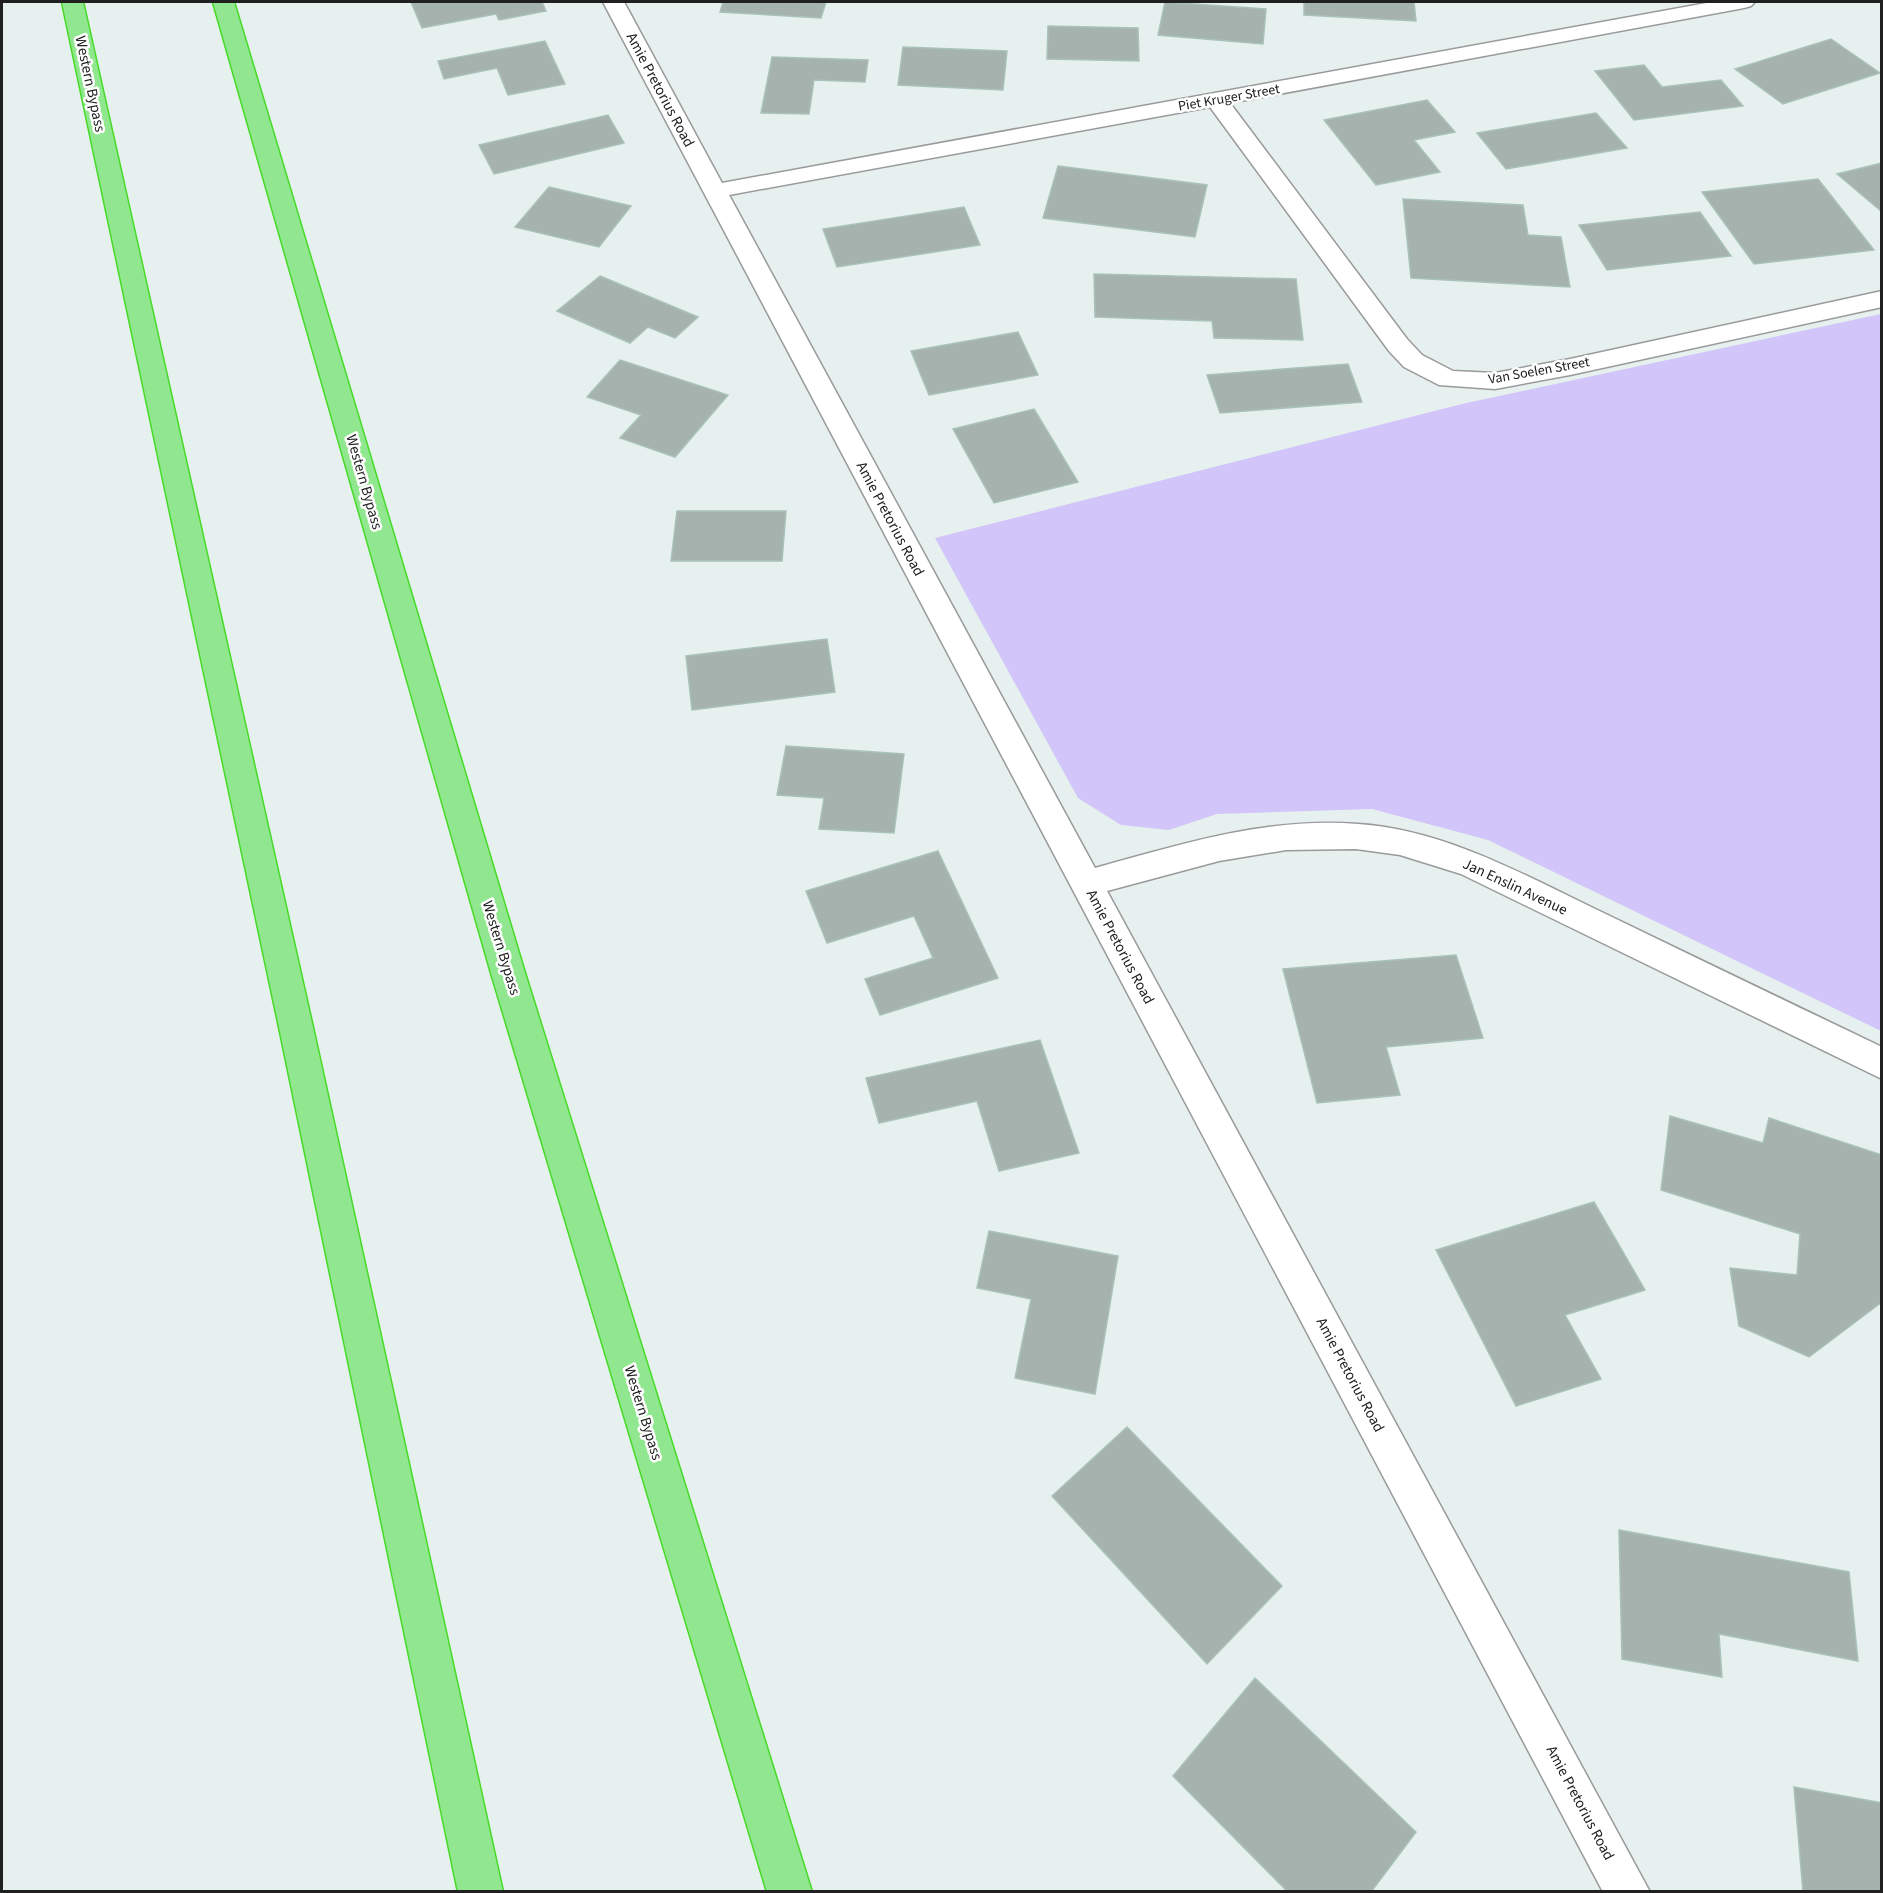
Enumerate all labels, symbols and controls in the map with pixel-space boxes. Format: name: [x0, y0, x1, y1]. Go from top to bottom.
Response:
street label: Amie Pretorius Road: [621, 29, 699, 151]
street label: Western Bypass: [70, 34, 110, 134]
street label: Piet Kruger Street: [1177, 79, 1282, 117]
street label: Van Soelen Street: [1487, 352, 1591, 390]
street label: Western Bypass: [340, 432, 388, 532]
street label: Amie Pretorius Road: [851, 458, 929, 580]
street label: Jan Enslin Avenue: [1459, 854, 1571, 920]
street label: Amie Pretorius Road: [1081, 886, 1159, 1008]
street label: Western Bypass: [477, 898, 525, 998]
street label: Amie Pretorius Road: [1311, 1314, 1389, 1436]
street label: Western Bypass: [619, 1363, 667, 1463]
street label: Amie Pretorius Road: [1541, 1742, 1619, 1864]

